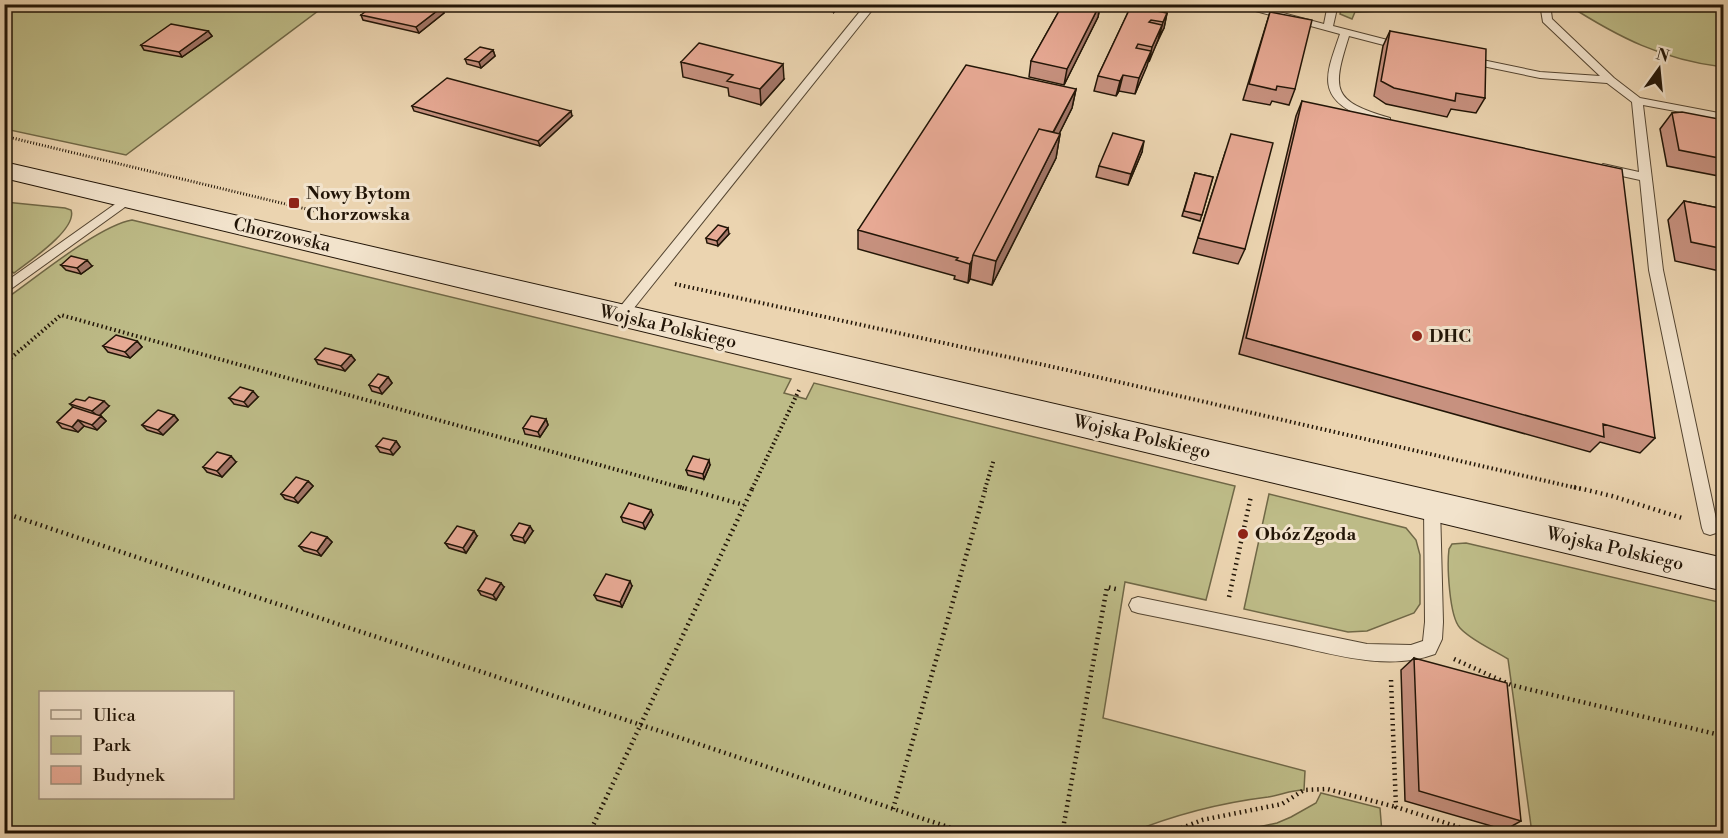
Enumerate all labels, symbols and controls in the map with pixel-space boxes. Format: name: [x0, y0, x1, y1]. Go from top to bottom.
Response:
north arrow: [1629, 39, 1689, 99]
text: N: [1654, 44, 1672, 67]
place label: Nowy Bytom Chorzowska: [306, 182, 411, 226]
marker: Nowy Bytom Chorzowska: [287, 196, 301, 210]
street label: Chorzowska: [231, 213, 334, 258]
street label: Wojska Polskiego: [596, 300, 739, 354]
place label: DHC: [1429, 325, 1471, 348]
marker: DHC: [1410, 329, 1424, 343]
street label: Wojska Polskiego: [1070, 410, 1213, 464]
street label: Wojska Polskiego: [1543, 522, 1686, 576]
place label: Obóz Zgoda: [1255, 523, 1357, 546]
marker: Obóz Zgoda: [1236, 527, 1250, 541]
legend: [39, 691, 234, 799]
text: Ulica: [93, 704, 137, 727]
text: Park: [93, 734, 132, 757]
text: Budynek: [92, 764, 166, 787]

